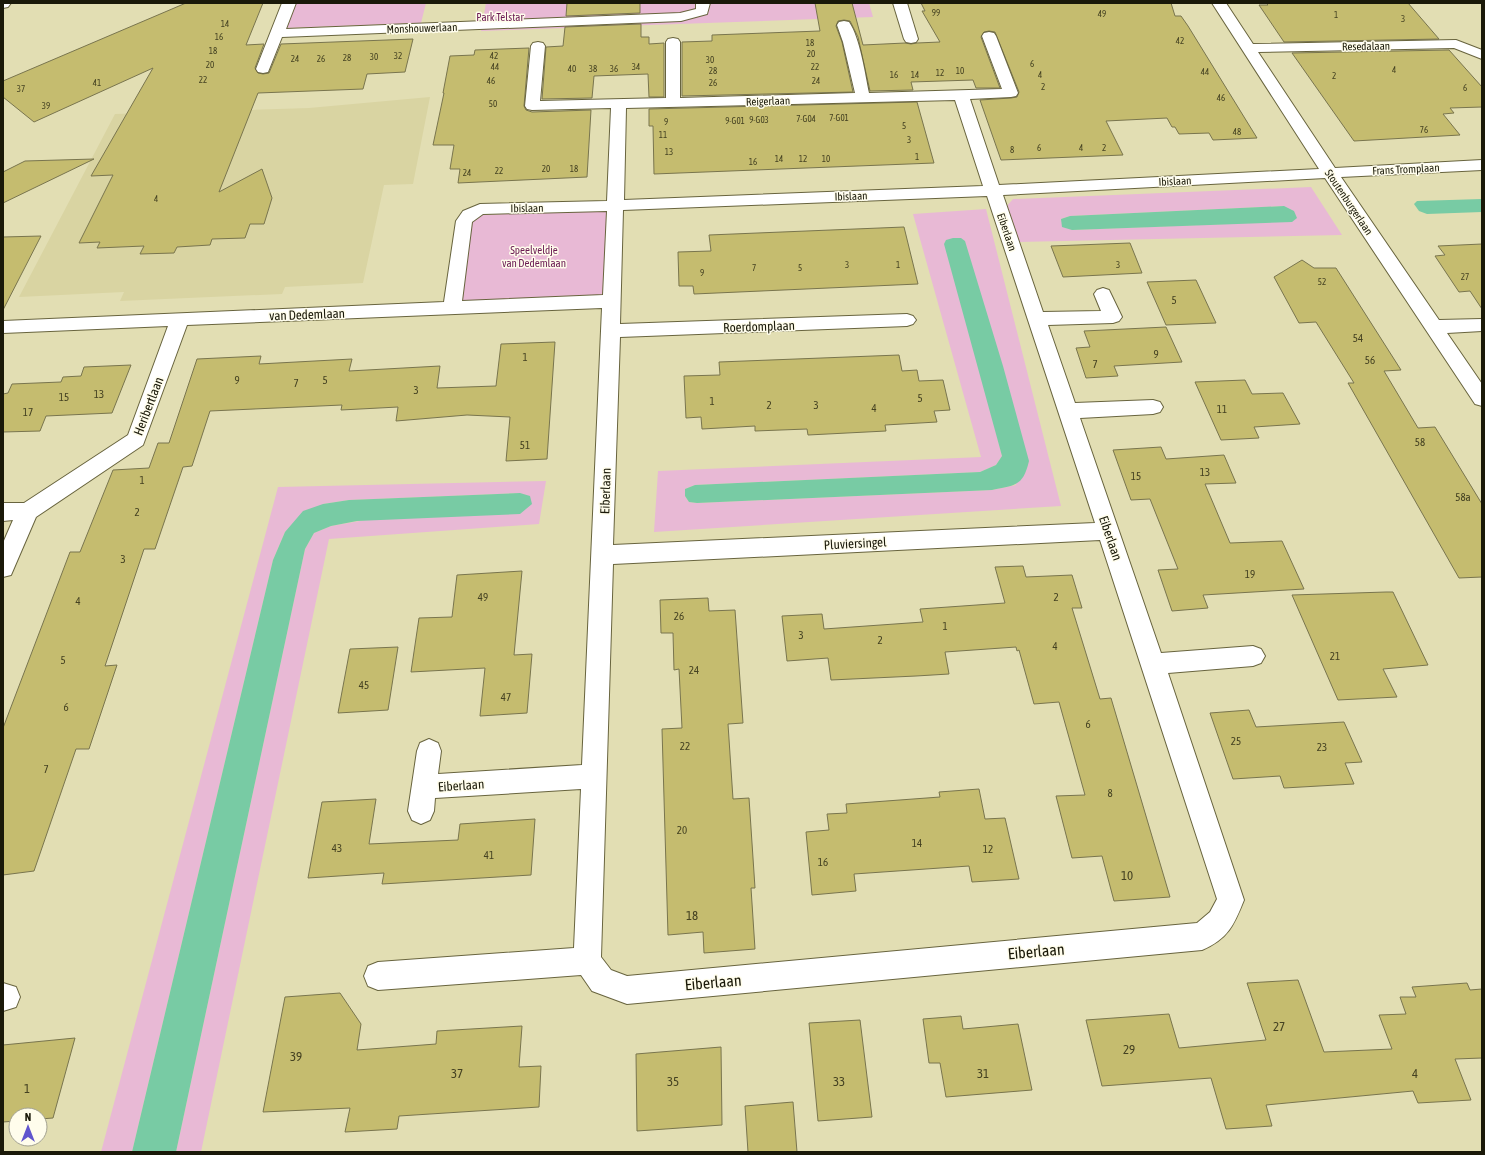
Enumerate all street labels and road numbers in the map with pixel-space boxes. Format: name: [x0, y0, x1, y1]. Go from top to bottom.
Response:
street label: Monshouwerlaan: [386, 21, 458, 35]
street label: Resedalaan: [1342, 40, 1390, 52]
street label: Reigerlaan: [746, 94, 790, 108]
street label: Frans Tromplaan: [1372, 161, 1440, 177]
street label: Stoutenburgerlaan: [1323, 167, 1375, 237]
street label: Ibislaan: [1158, 174, 1192, 188]
street label: Ibislaan: [834, 189, 868, 203]
street label: Ibislaan: [510, 202, 544, 214]
street label: Eiberlaan: [995, 212, 1019, 252]
street label: van Dedemlaan: [269, 306, 345, 323]
street label: Roerdomplaan: [723, 318, 795, 335]
street label: Heribertlaan: [130, 375, 167, 438]
street label: Eiberlaan: [597, 468, 614, 514]
street label: Eiberlaan: [1096, 514, 1125, 562]
street label: Pluviersingel: [823, 534, 887, 553]
street label: Eiberlaan: [437, 776, 485, 795]
street label: Eiberlaan: [1007, 940, 1065, 962]
street label: Eiberlaan: [684, 971, 742, 993]

